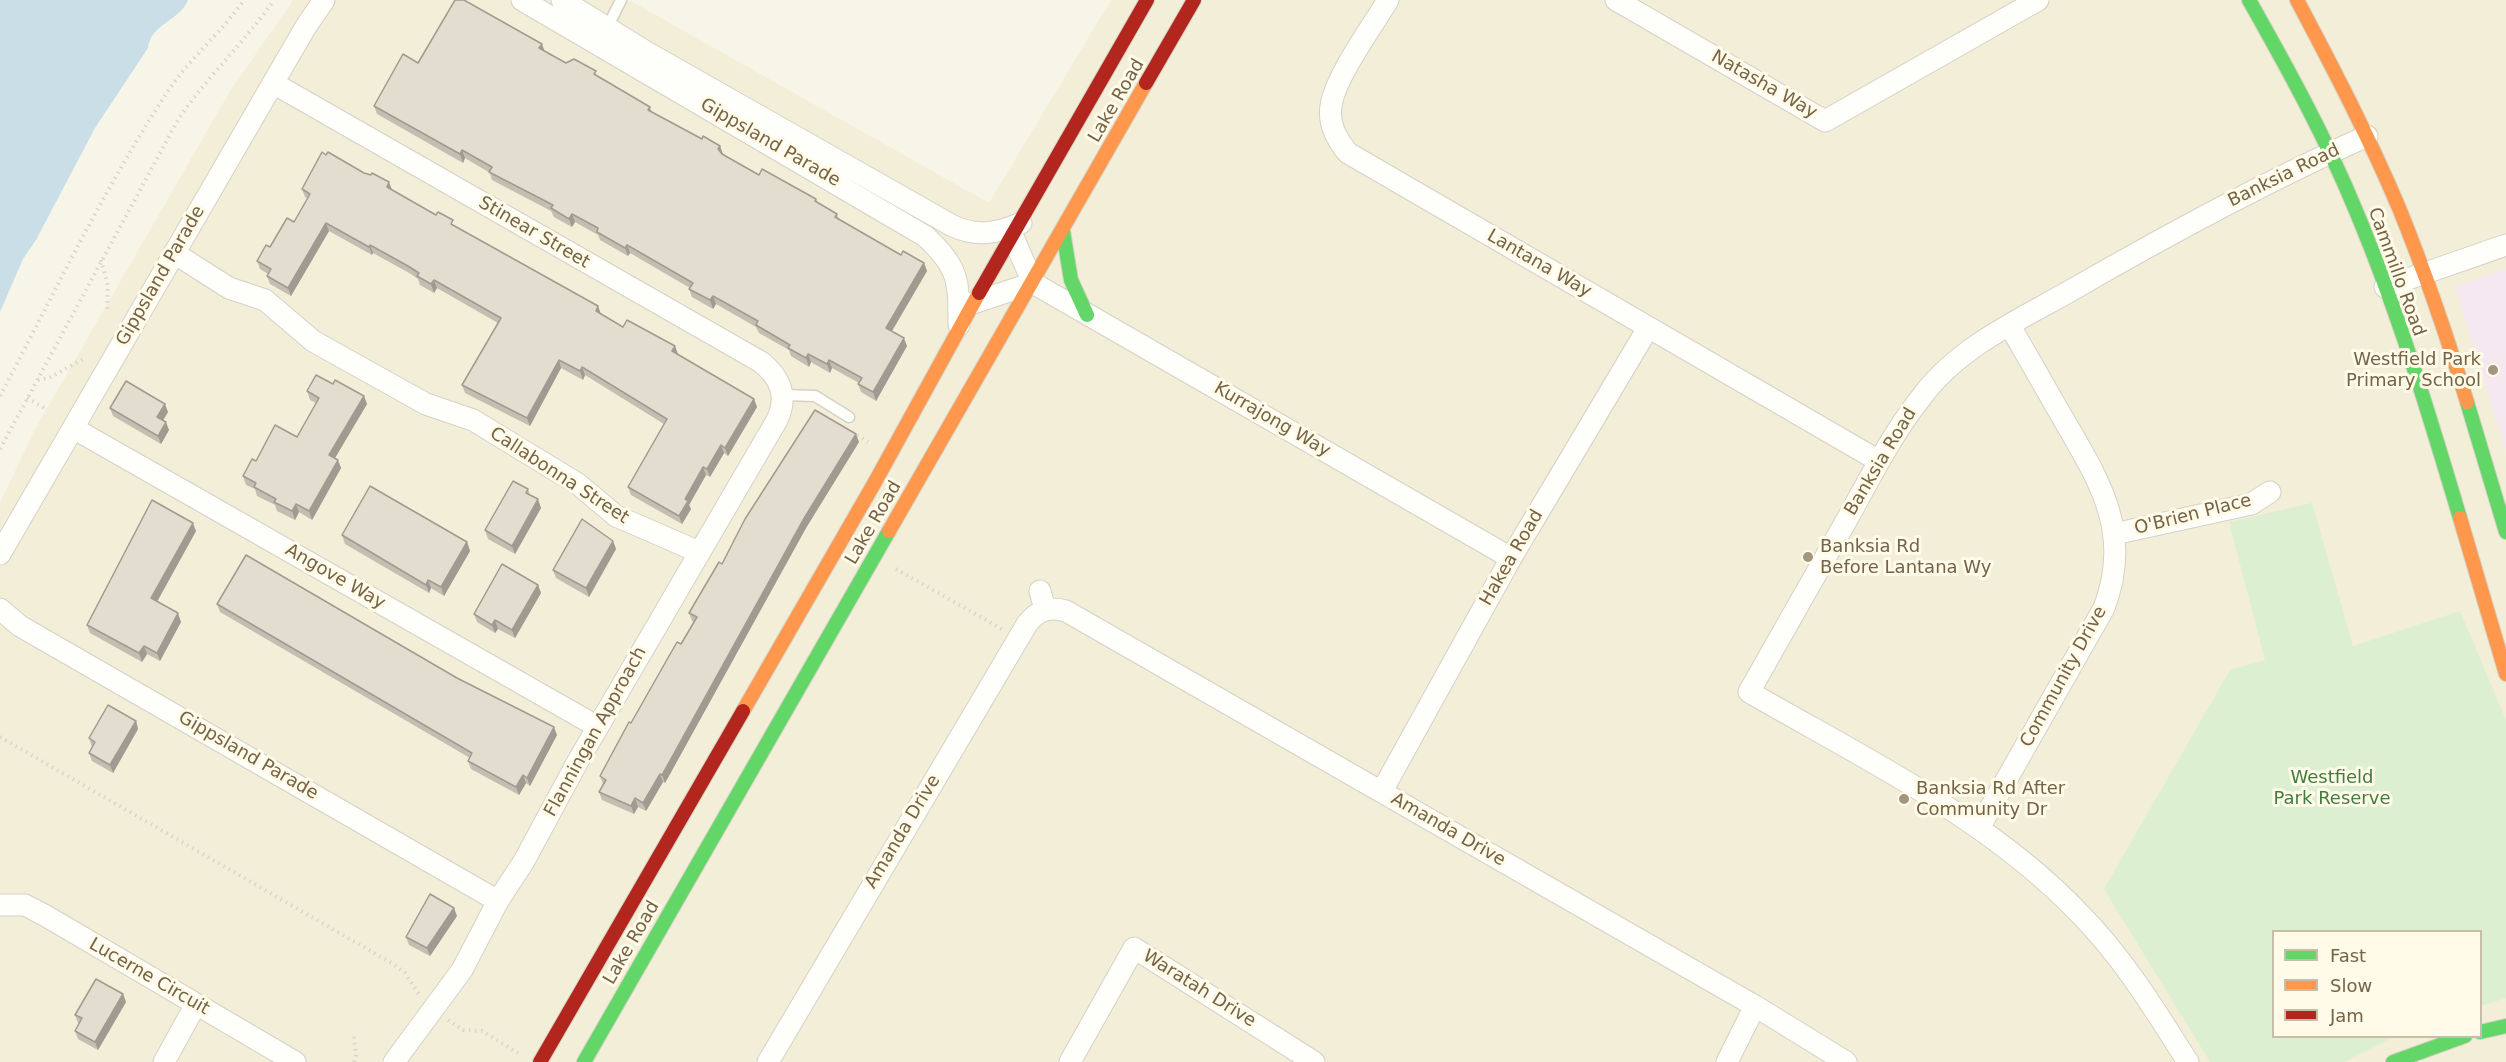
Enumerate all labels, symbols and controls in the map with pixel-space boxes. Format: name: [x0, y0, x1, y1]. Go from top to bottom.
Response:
street label: Natasha Way: [1707, 46, 1821, 124]
street label: Lake Road: [1084, 55, 1150, 147]
street label: Gippsland Parade: [696, 94, 844, 192]
street label: Banksia Road: [2225, 140, 2343, 212]
street label: Stinear Street: [475, 192, 593, 274]
street label: Gippsland Parade: [112, 202, 210, 350]
street label: Cammillo Road: [2363, 205, 2429, 339]
street label: Lantana Way: [1483, 225, 1595, 303]
place label: Westfield Park Primary School: [2346, 349, 2481, 392]
marker: Westfield Park Primary School: [2486, 363, 2500, 377]
street label: Kurrajong Way: [1210, 378, 1334, 462]
street label: Banksia Road: [1840, 404, 1922, 520]
street label: Callabonna Street: [485, 423, 633, 529]
street label: Lake Road: [841, 477, 907, 569]
street label: O'Brien Place: [2132, 490, 2254, 540]
street label: Hakea Road: [1476, 506, 1548, 610]
place label: Banksia Rd Before Lantana Wy: [1820, 536, 1991, 578]
street label: Angove Way: [281, 540, 389, 614]
marker: Banksia Rd Before Lantana Wy: [1801, 550, 1815, 564]
street label: Community Drive: [2016, 603, 2112, 751]
street label: Flanningan Approach: [540, 643, 652, 821]
street label: Gippsland Parade: [174, 707, 322, 805]
park label: Westfield Park Reserve: [2274, 767, 2390, 810]
street label: Amanda Drive: [861, 771, 945, 893]
place label: Banksia Rd After Community Dr: [1916, 778, 2065, 820]
street label: Amanda Drive: [1387, 789, 1509, 871]
marker: Banksia Rd After Community Dr: [1897, 792, 1911, 806]
street label: Lake Road: [599, 897, 665, 989]
legend: [2272, 930, 2482, 1038]
street label: Lucerne Circuit: [85, 934, 213, 1020]
text: Fast: [2330, 945, 2366, 966]
street label: Waratah Drive: [1138, 946, 1260, 1032]
text: Slow: [2330, 975, 2372, 996]
text: Jam: [2330, 1005, 2364, 1026]

